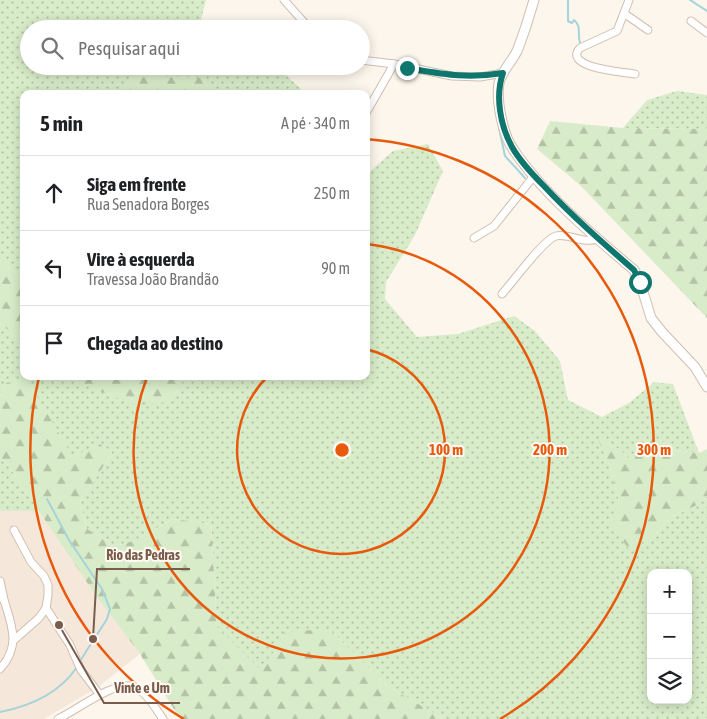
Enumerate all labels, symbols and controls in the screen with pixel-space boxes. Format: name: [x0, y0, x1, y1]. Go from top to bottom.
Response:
search box: [20, 20, 370, 75]
icon: search: [38, 34, 66, 62]
text: Pesquisar aqui: [78, 37, 180, 59]
route end: [396, 57, 419, 80]
text: 5 min: [40, 111, 83, 135]
text: A pé · 340 m: [281, 114, 350, 132]
text: Siga em frente: [87, 173, 186, 195]
icon: ahead: [40, 179, 68, 207]
text: 250 m: [314, 184, 350, 202]
text: Rua Senadora Borges: [87, 195, 210, 213]
text: Vire à esquerda: [87, 248, 195, 270]
icon: left: [40, 254, 68, 282]
text: 90 m: [321, 259, 350, 277]
text: Travessa João Brandão: [87, 270, 219, 288]
route start: [629, 271, 652, 294]
icon: arrive: [40, 329, 68, 357]
text: Chegada ao destino: [87, 332, 223, 354]
centre of rings: [333, 441, 351, 459]
text: 100 m: [429, 441, 463, 458]
text: 200 m: [533, 441, 567, 458]
text: 300 m: [637, 441, 671, 458]
callout: Rio das Pedras: [97, 540, 190, 569]
text: Rio das Pedras: [106, 547, 180, 563]
map controls: [647, 569, 692, 704]
button: +: [647, 569, 692, 614]
button: −: [647, 614, 692, 659]
button: layers: [647, 659, 692, 704]
callout: Vinte e Um: [104, 674, 180, 703]
text: Vinte e Um: [113, 680, 170, 696]

